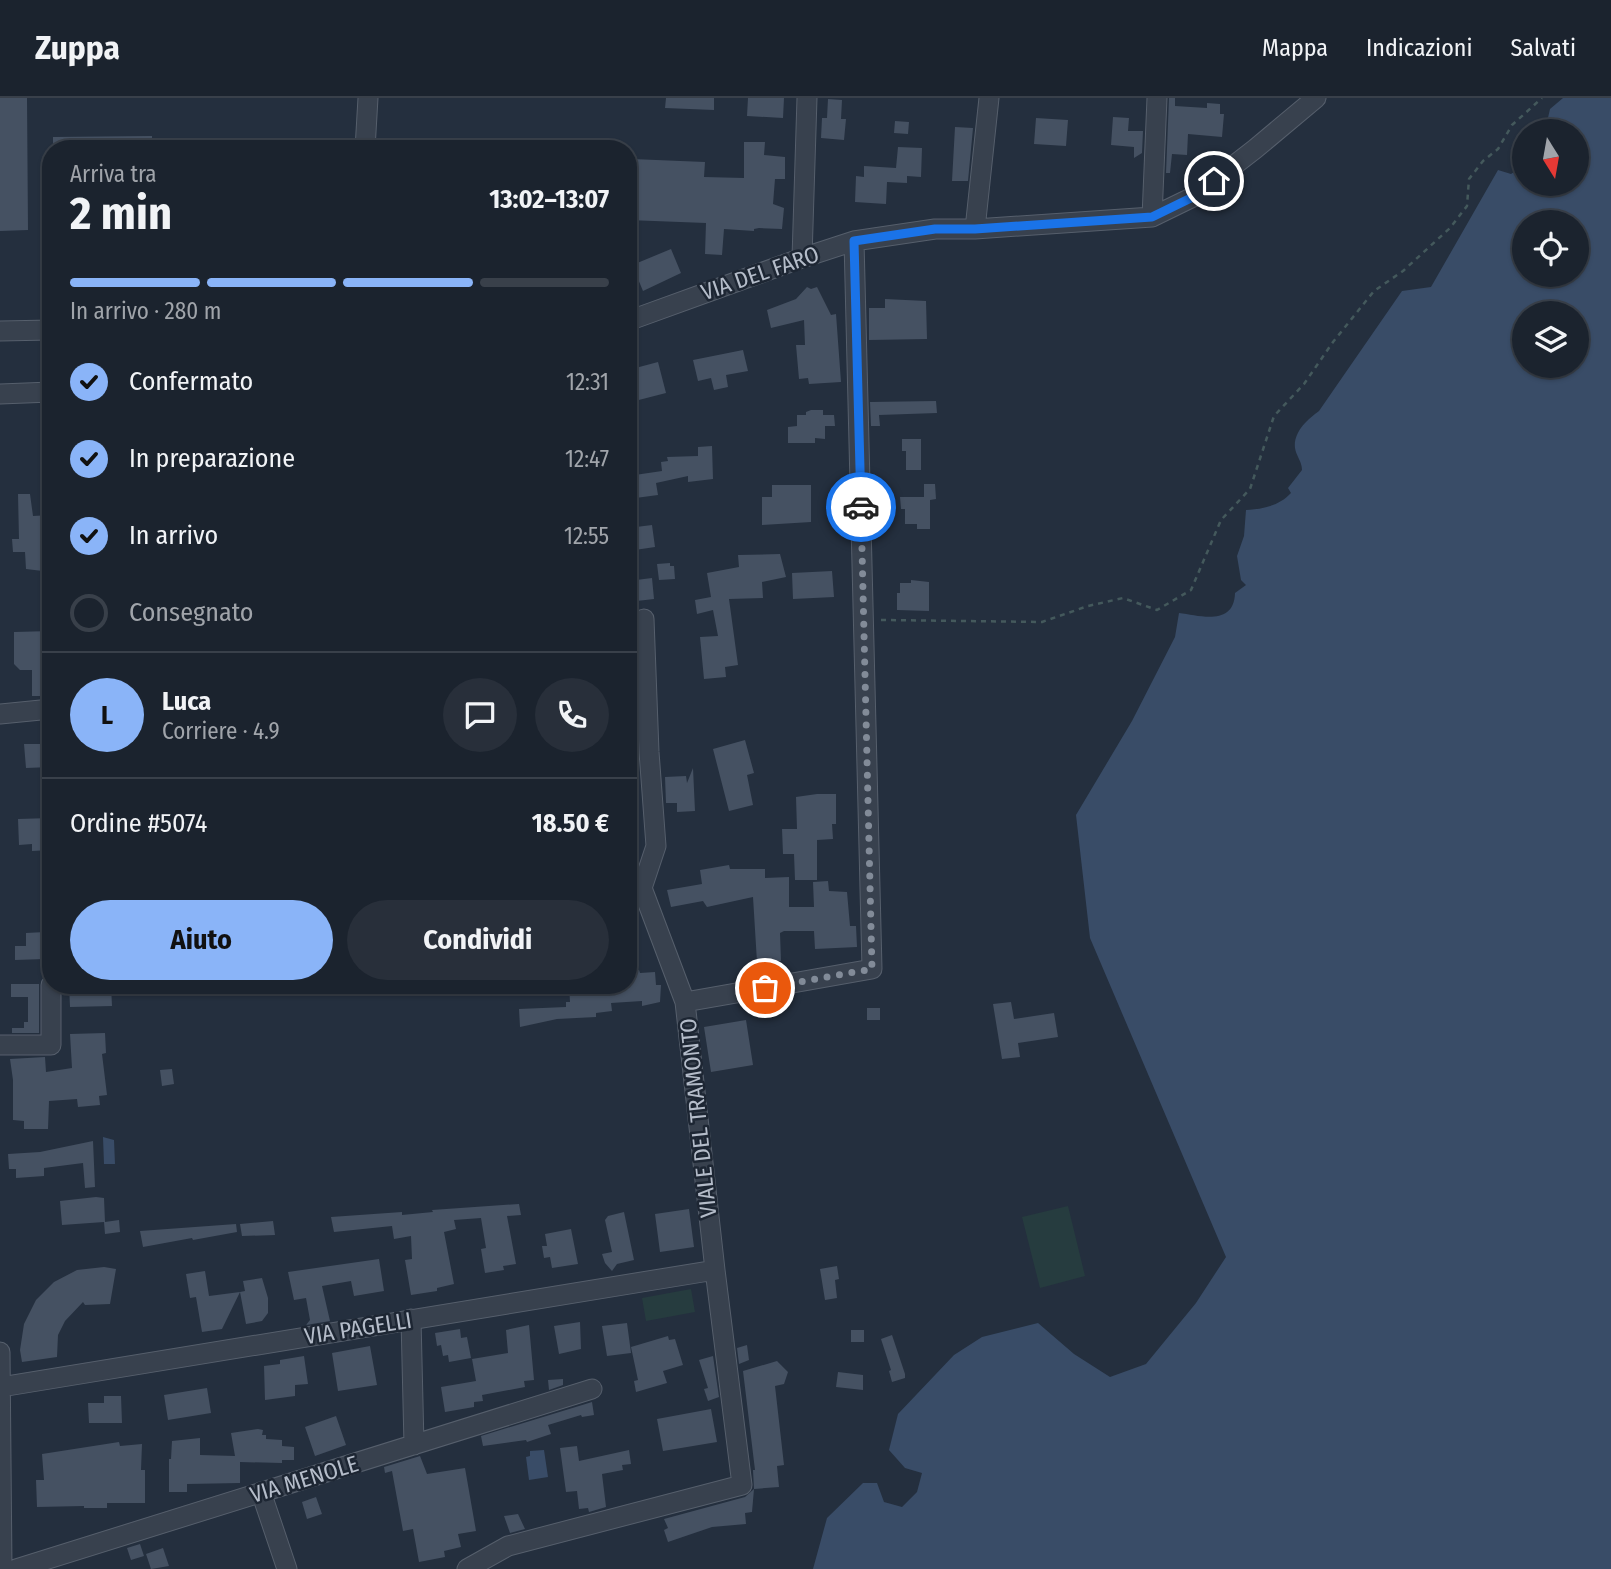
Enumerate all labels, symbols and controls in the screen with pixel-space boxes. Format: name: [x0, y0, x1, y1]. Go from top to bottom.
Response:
text: Zuppa: [35, 28, 120, 68]
text: Mappa: [1262, 34, 1328, 62]
text: Indicazioni: [1366, 34, 1472, 62]
text: Salvati: [1510, 34, 1576, 62]
north arrow: [1512, 119, 1589, 196]
map controls: [1512, 119, 1589, 378]
pin: [1184, 151, 1244, 211]
text: Arriva tra: [70, 160, 157, 188]
icon: home: [1195, 162, 1233, 200]
text: 13:02–13:07: [489, 184, 609, 215]
text: 2 min: [70, 186, 172, 241]
button: locate: [1512, 210, 1589, 287]
street label: VIA DEL FARO: [697, 240, 823, 306]
text: In arrivo · 280 m: [70, 297, 221, 325]
button: layers: [1512, 301, 1589, 378]
icon: check: [70, 363, 108, 401]
text: Confermato: [129, 366, 253, 397]
text: 12:31: [566, 368, 609, 396]
icon: check: [70, 440, 108, 478]
text: In preparazione: [129, 443, 295, 474]
text: 12:47: [565, 445, 609, 473]
courier: [826, 472, 896, 542]
icon: car: [842, 488, 880, 526]
icon: check: [70, 517, 108, 555]
text: In arrivo: [129, 520, 218, 551]
text: 12:55: [564, 522, 609, 550]
text: Consegnato: [129, 597, 253, 628]
button: chat: [443, 678, 517, 752]
button: phone: [535, 678, 609, 752]
text: Luca: [162, 686, 211, 717]
text: L: [101, 700, 113, 731]
text: Corriere · 4.9: [162, 717, 280, 745]
text: Ordine #5074: [70, 808, 207, 839]
text: 18.50 €: [532, 808, 609, 839]
button: Aiuto: [70, 900, 333, 980]
button: Condividi: [347, 900, 609, 980]
pin: [735, 958, 795, 1018]
icon: bag: [746, 969, 784, 1007]
street label: VIALE DEL TRAMONTO: [674, 1017, 722, 1219]
street label: VIA PAGELLI: [302, 1306, 414, 1350]
street label: VIA MENOLE: [246, 1449, 362, 1509]

